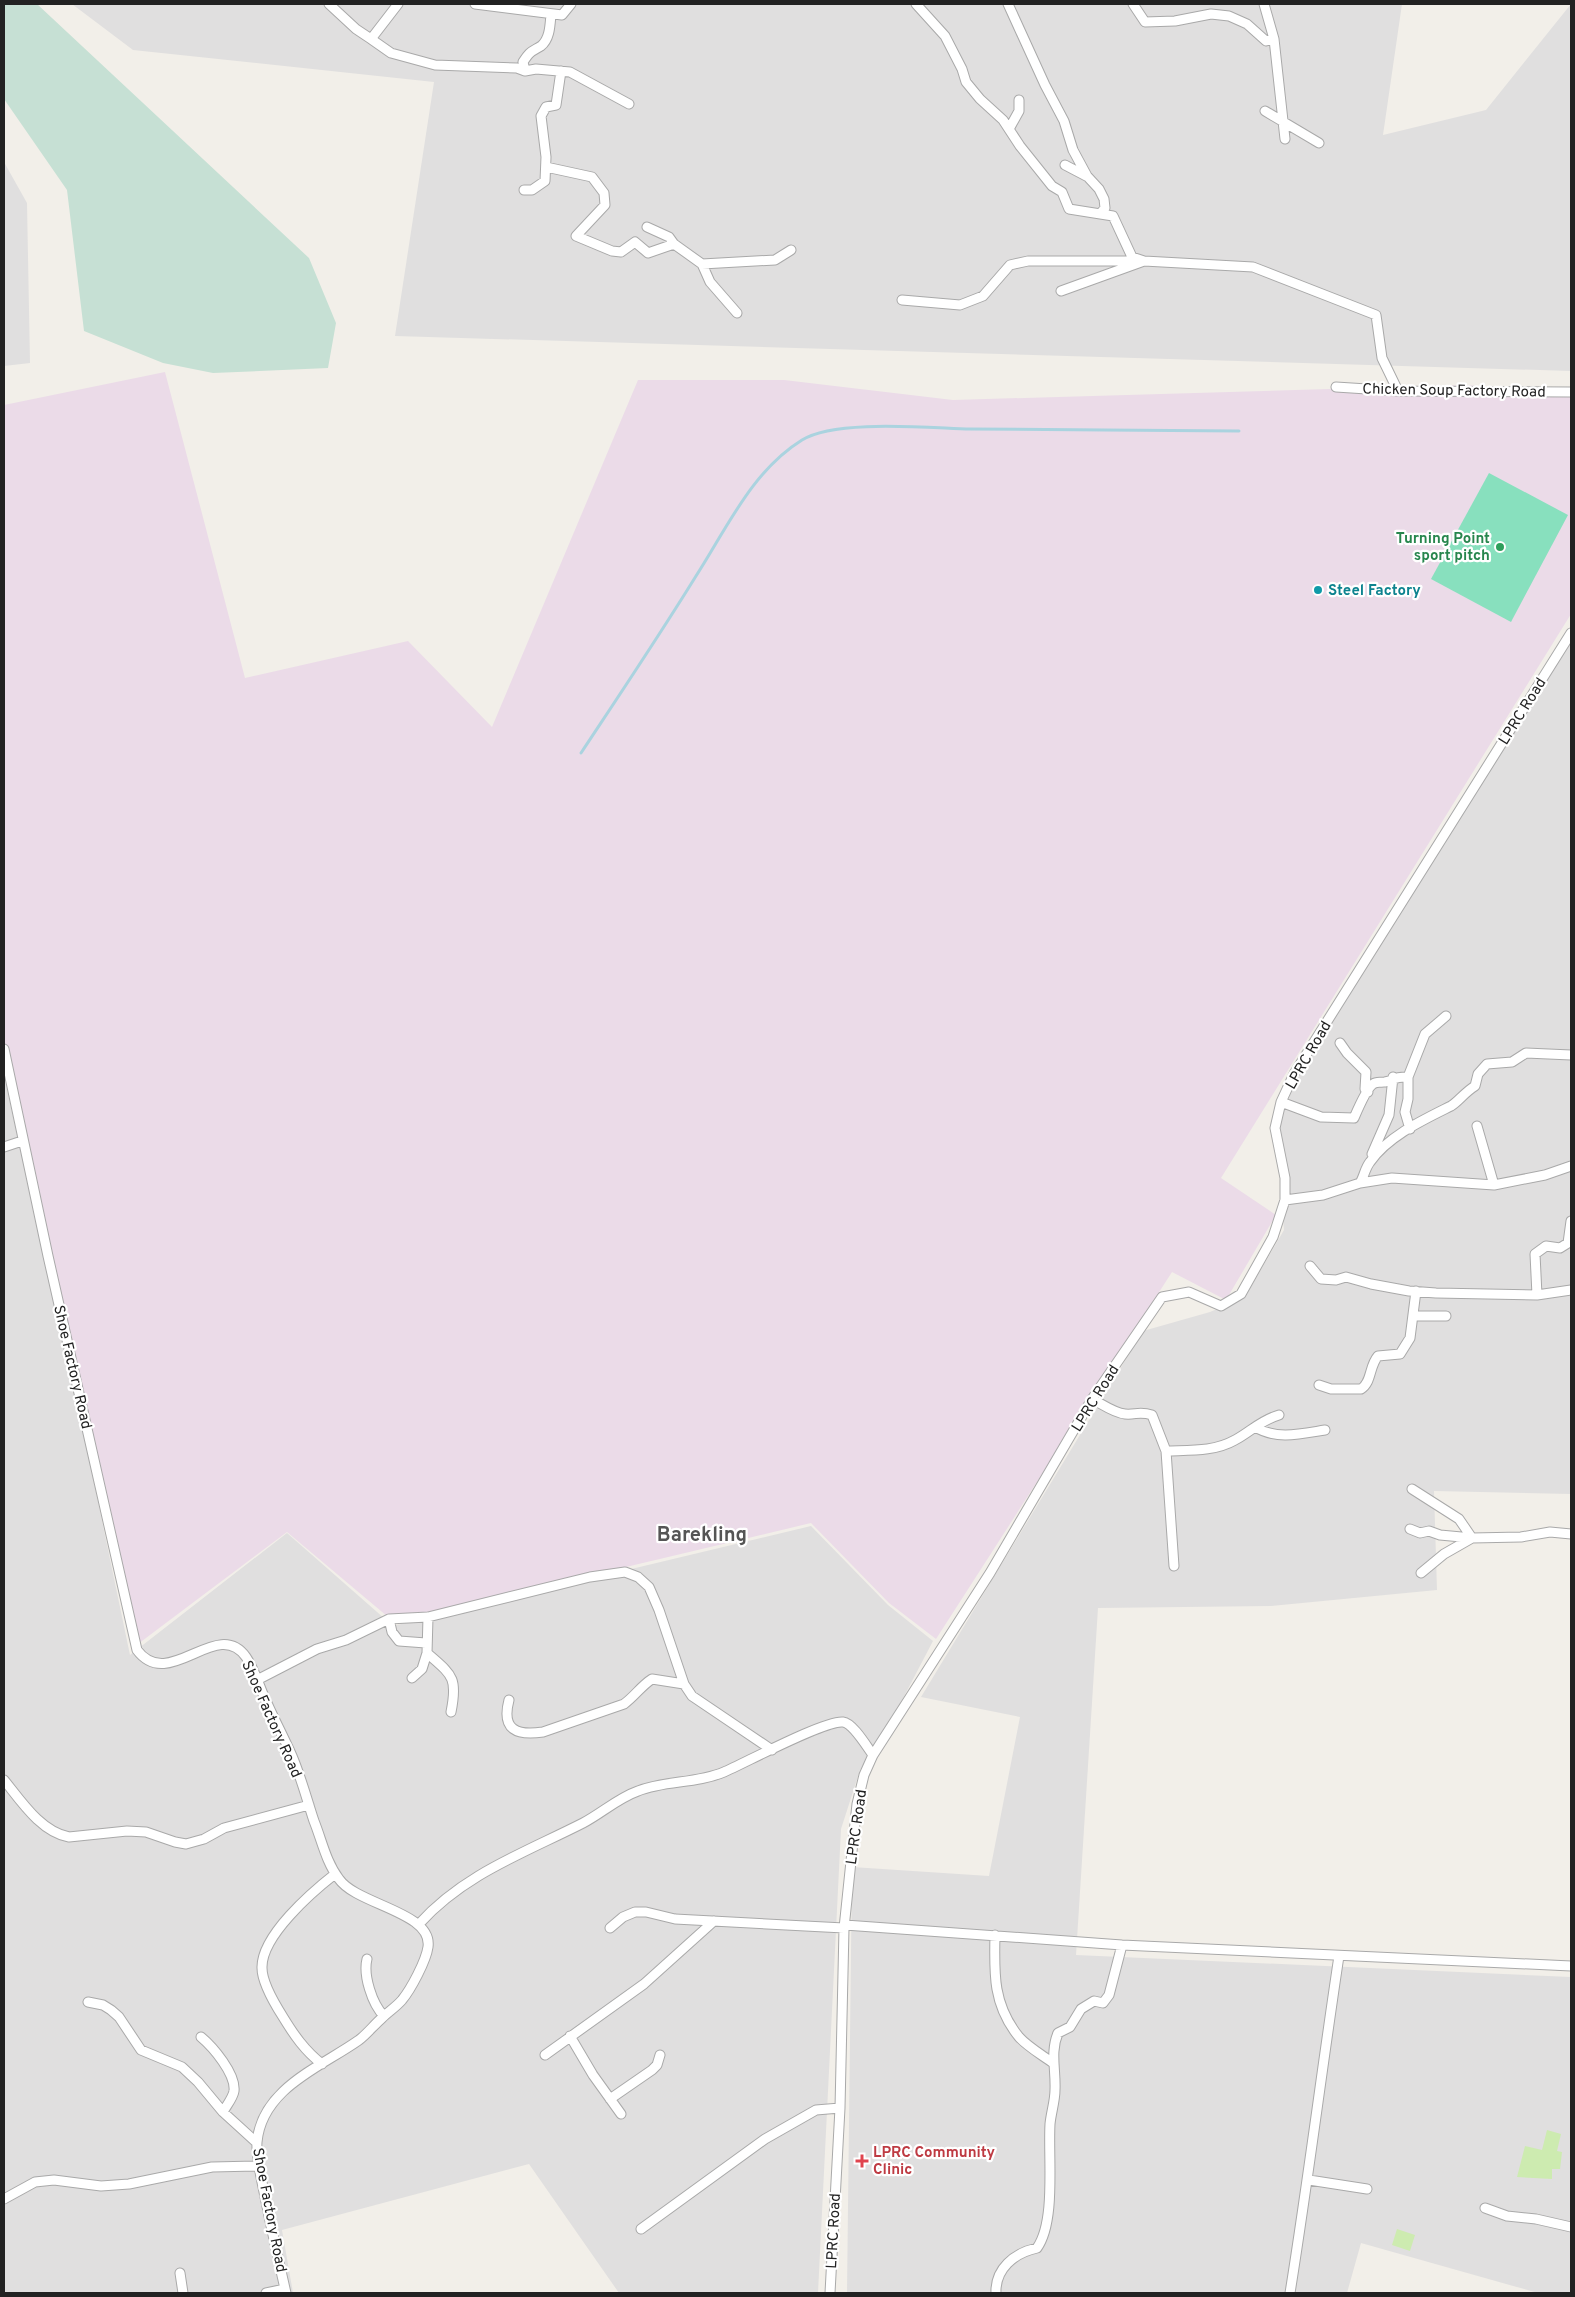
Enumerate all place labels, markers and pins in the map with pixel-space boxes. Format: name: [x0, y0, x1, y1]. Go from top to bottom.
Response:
place label: Turning Point sport pitch: [1396, 530, 1490, 566]
marker: Turning Point sport pitch: [1494, 541, 1506, 553]
place label: Steel Factory: [1328, 582, 1421, 601]
marker: Steel Factory: [1312, 584, 1324, 596]
place label: LPRC Community Clinic: [873, 2144, 995, 2180]
marker: LPRC Community Clinic: [855, 2154, 869, 2168]

